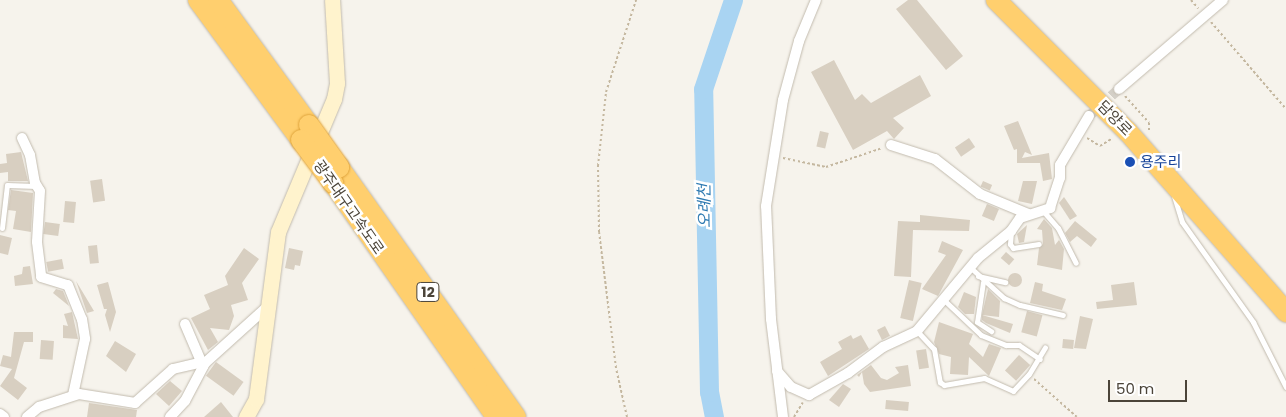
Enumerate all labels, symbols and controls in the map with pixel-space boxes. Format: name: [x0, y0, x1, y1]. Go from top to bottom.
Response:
street label: 담양로: [1094, 97, 1136, 139]
place label: 용주리: [1140, 153, 1181, 171]
marker: 용주리: [1124, 156, 1136, 168]
street label: 광주대구고속도로: [310, 157, 388, 257]
water label: 오례천: [695, 184, 715, 228]
road number: 12: [416, 280, 440, 304]
scale bar: [1111, 370, 1190, 402]
text: 50 m: [1116, 378, 1154, 399]

